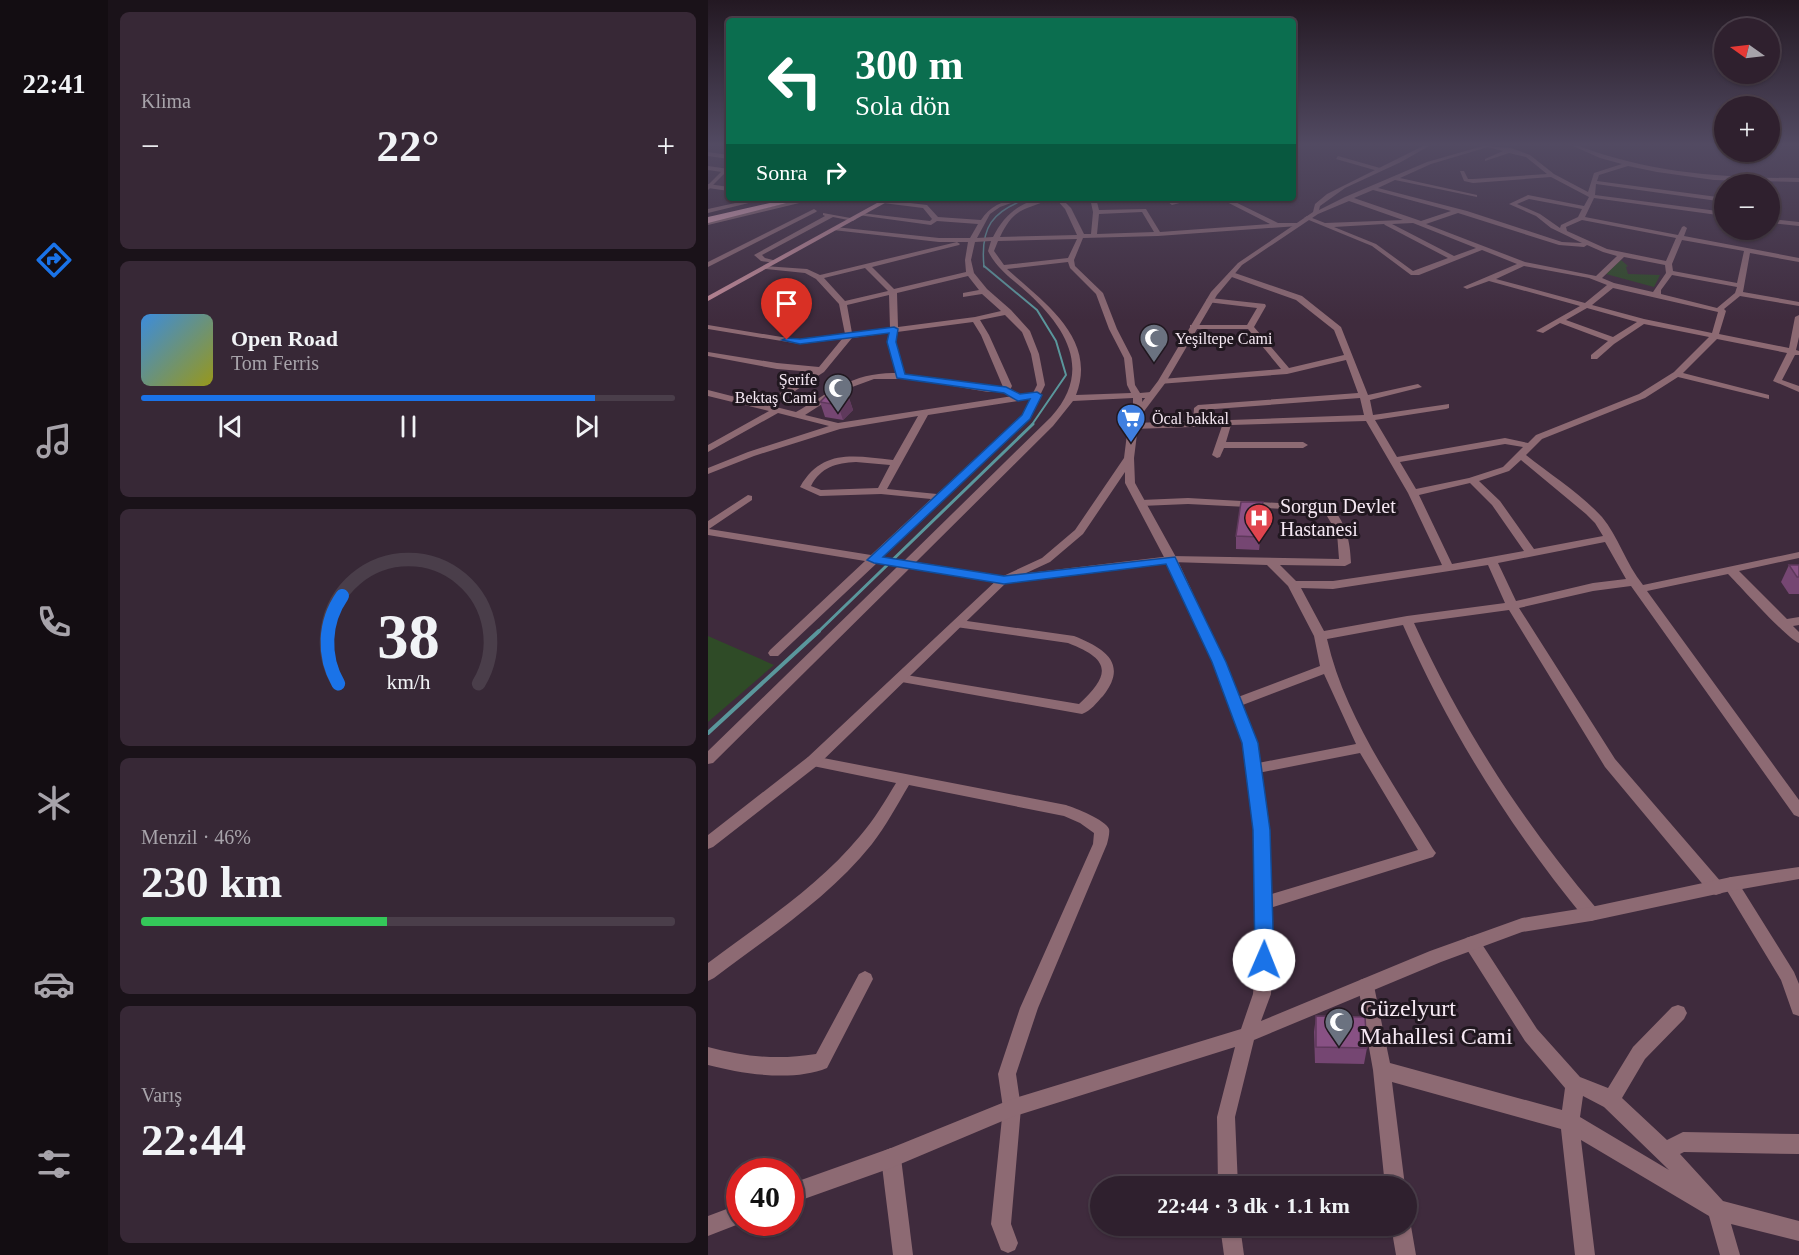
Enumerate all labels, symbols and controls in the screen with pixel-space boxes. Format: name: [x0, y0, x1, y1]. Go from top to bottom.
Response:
north arrow: [1714, 18, 1780, 84]
map controls: [1714, 18, 1780, 240]
icon: left: [756, 42, 834, 120]
text: 300 m: [855, 42, 964, 88]
text: 22:41: [23, 69, 86, 99]
text: Klima: [141, 90, 191, 112]
text: Sola dön: [855, 91, 950, 121]
button: +: [1714, 96, 1780, 162]
text: 22°: [377, 121, 440, 171]
text: −: [141, 128, 160, 164]
text: +: [656, 128, 675, 164]
icon: right: [819, 156, 852, 189]
text: Sonra: [756, 160, 807, 185]
button: −: [1714, 174, 1780, 240]
icon: directions: [33, 239, 75, 281]
pin: [761, 278, 812, 340]
icon: arrive: [770, 287, 803, 320]
mosque icon: Yeşiltepe Cami: [1138, 322, 1170, 364]
text: Open Road: [231, 326, 338, 351]
place label: Yeşiltepe Cami: [1175, 330, 1273, 348]
text: Tom Ferris: [231, 352, 319, 374]
place label: Şerife Bektaş Cami: [735, 371, 818, 407]
mosque icon: Şerife Bektaş Cami: [822, 372, 854, 414]
supermarket icon: Öcal bakkal: [1115, 402, 1147, 444]
icon: previous: [214, 410, 247, 443]
icon: pause: [392, 410, 425, 443]
icon: next: [570, 410, 603, 443]
place label: Öcal bakkal: [1152, 410, 1229, 427]
icon: music: [33, 420, 75, 462]
place label: Sorgun Devlet Hastanesi: [1280, 495, 1396, 540]
hospital icon: Sorgun Devlet Hastanesi: [1243, 502, 1275, 544]
icon: phone: [33, 601, 75, 643]
text: 38: [377, 603, 439, 672]
text: km/h: [386, 671, 430, 695]
icon: climate: [33, 782, 75, 824]
text: Menzil · 46%: [141, 826, 251, 848]
text: 230 km: [141, 857, 282, 907]
position arrow: [1232, 928, 1296, 992]
icon: car: [33, 963, 75, 1005]
place label: Güzelyurt Mahallesi Cami: [1360, 995, 1513, 1049]
mosque icon: Güzelyurt Mahallesi Cami: [1323, 1006, 1355, 1048]
text: Varış: [141, 1084, 182, 1106]
text: 22:44: [141, 1115, 246, 1165]
icon: filters: [33, 1143, 75, 1185]
speed limit sign: 40: [726, 1158, 804, 1236]
text: 22:44 · 3 dk · 1.1 km: [1157, 1193, 1350, 1218]

